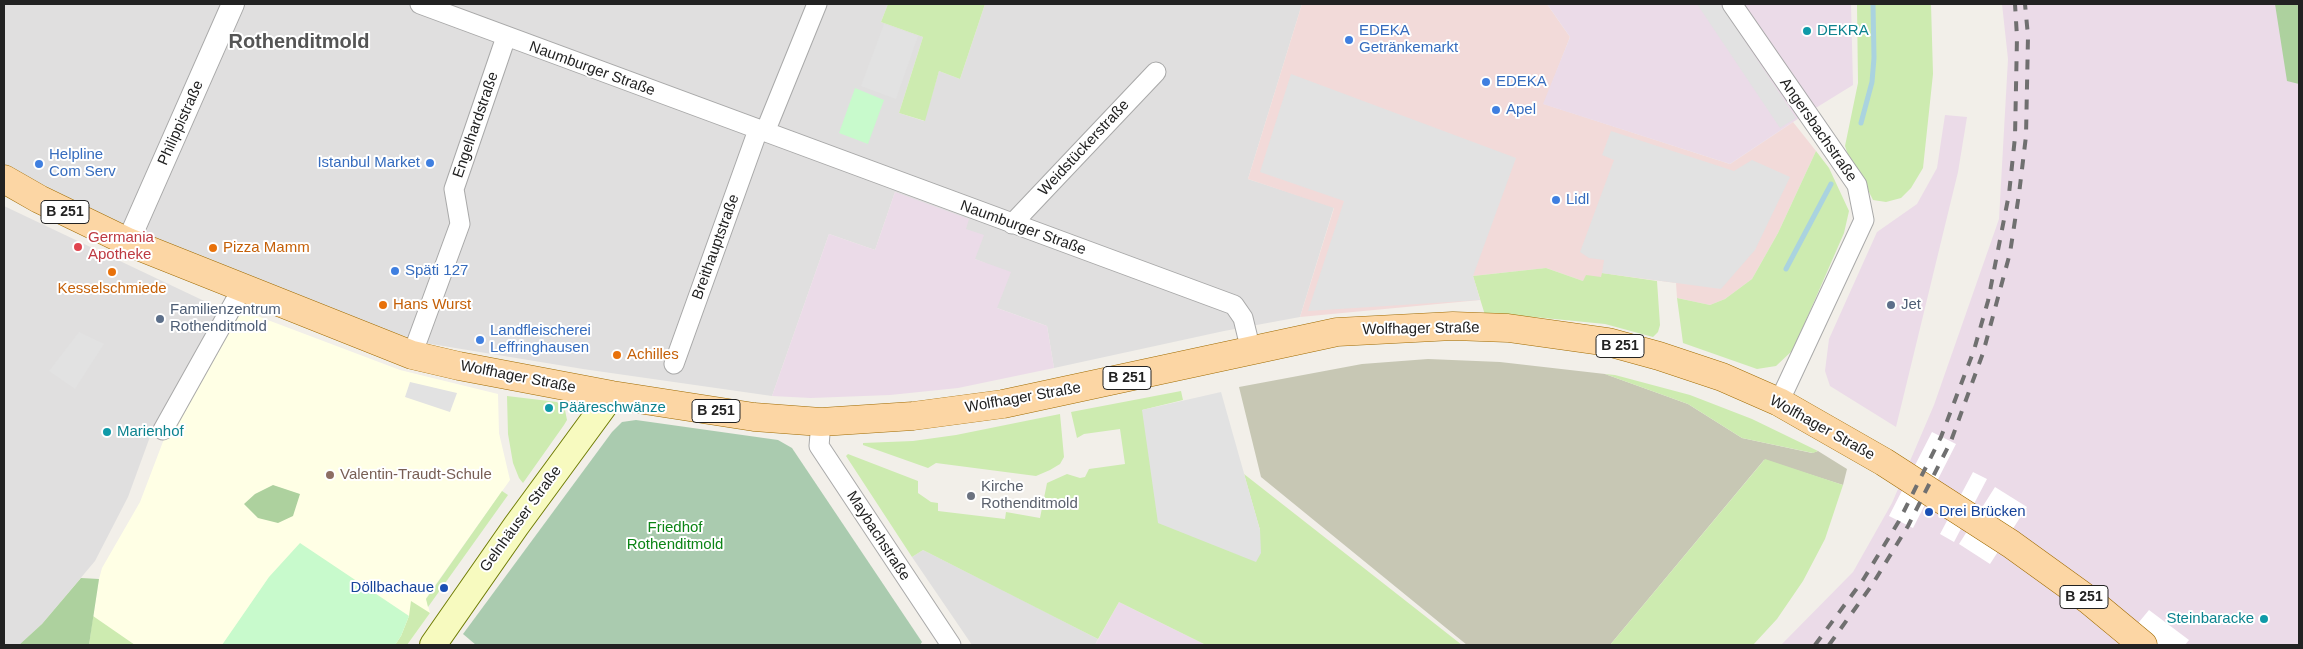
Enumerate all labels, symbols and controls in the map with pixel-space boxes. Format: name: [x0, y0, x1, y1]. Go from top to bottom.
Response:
place label: EDEKA Getränkemarkt: [1359, 22, 1458, 57]
place label: DEKRA: [1817, 22, 1869, 40]
marker: DEKRA: [1801, 25, 1813, 37]
district label: Rothenditmold: [228, 30, 370, 54]
marker: EDEKA Getränkemarkt: [1343, 34, 1355, 46]
street label: Naumburger Straße: [527, 38, 657, 100]
street label: Engelhardstraße: [449, 70, 503, 180]
place label: EDEKA: [1496, 73, 1547, 91]
street label: Angersbachstraße: [1775, 75, 1861, 185]
marker: EDEKA: [1480, 76, 1492, 88]
street label: Philippistraße: [154, 78, 208, 168]
street label: Weidstückerstraße: [1035, 96, 1133, 200]
place label: Apel: [1506, 101, 1536, 119]
marker: Apel: [1490, 104, 1502, 116]
place label: Helpline Com Serv: [49, 146, 116, 181]
place label: Istanbul Market: [317, 154, 420, 172]
marker: Istanbul Market: [424, 157, 436, 169]
marker: Helpline Com Serv: [33, 158, 45, 170]
place label: Lidl: [1566, 191, 1589, 209]
street label: Breithauptstraße: [689, 192, 743, 302]
marker: Lidl: [1550, 194, 1562, 206]
street label: Naumburger Straße: [958, 197, 1088, 259]
road number: B 251: [41, 200, 89, 223]
place label: Germania Apotheke: [88, 229, 154, 264]
place label: Pizza Mamm: [223, 239, 310, 257]
marker: Germania Apotheke: [72, 241, 84, 253]
marker: Pizza Mamm: [207, 242, 219, 254]
place label: Späti 127: [405, 262, 468, 280]
marker: Späti 127: [389, 265, 401, 277]
marker: Kesselschmiede: [106, 266, 118, 278]
place label: Kesselschmiede: [57, 280, 167, 298]
place label: Hans Wurst: [393, 296, 471, 314]
place label: Jet: [1901, 296, 1921, 314]
marker: Hans Wurst: [377, 299, 389, 311]
marker: Jet: [1885, 299, 1897, 311]
place label: Familienzentrum Rothenditmold: [170, 301, 281, 336]
marker: Familienzentrum Rothenditmold: [154, 313, 166, 325]
street label: Wolfhager Straße: [1362, 319, 1480, 339]
place label: Landfleischerei Leffringhausen: [490, 322, 591, 357]
marker: Landfleischerei Leffringhausen: [474, 334, 486, 346]
road number: B 251: [1596, 334, 1644, 358]
place label: Achilles: [627, 346, 679, 364]
marker: Achilles: [611, 349, 623, 361]
street label: Wolfhager Straße: [459, 357, 577, 397]
road number: B 251: [1103, 366, 1151, 389]
street label: Wolfhager Straße: [964, 379, 1082, 417]
street label: Wolfhager Straße: [1766, 392, 1878, 464]
place label: Pääreschwänze: [559, 399, 666, 417]
road number: B 251: [692, 400, 740, 422]
marker: Pääreschwänze: [543, 402, 555, 414]
place label: Marienhof: [117, 423, 184, 441]
marker: Marienhof: [101, 426, 113, 438]
street label: Gelnhäuser Straße: [476, 462, 566, 576]
place label: Valentin-Traudt-Schule: [340, 466, 492, 484]
marker: Valentin-Traudt-Schule: [324, 469, 336, 481]
place label: Kirche Rothenditmold: [981, 478, 1078, 513]
street label: Maybachstraße: [842, 488, 914, 584]
marker: Kirche Rothenditmold: [965, 490, 977, 502]
place label: Drei Brücken: [1939, 503, 2026, 521]
marker: Drei Brücken: [1923, 506, 1935, 518]
park label: Friedhof Rothenditmold: [627, 519, 723, 554]
place label: Döllbachaue: [351, 579, 434, 597]
marker: Döllbachaue: [438, 582, 450, 594]
road number: B 251: [2060, 586, 2108, 608]
place label: Steinbaracke: [2166, 610, 2254, 628]
marker: Steinbaracke: [2258, 613, 2270, 625]

